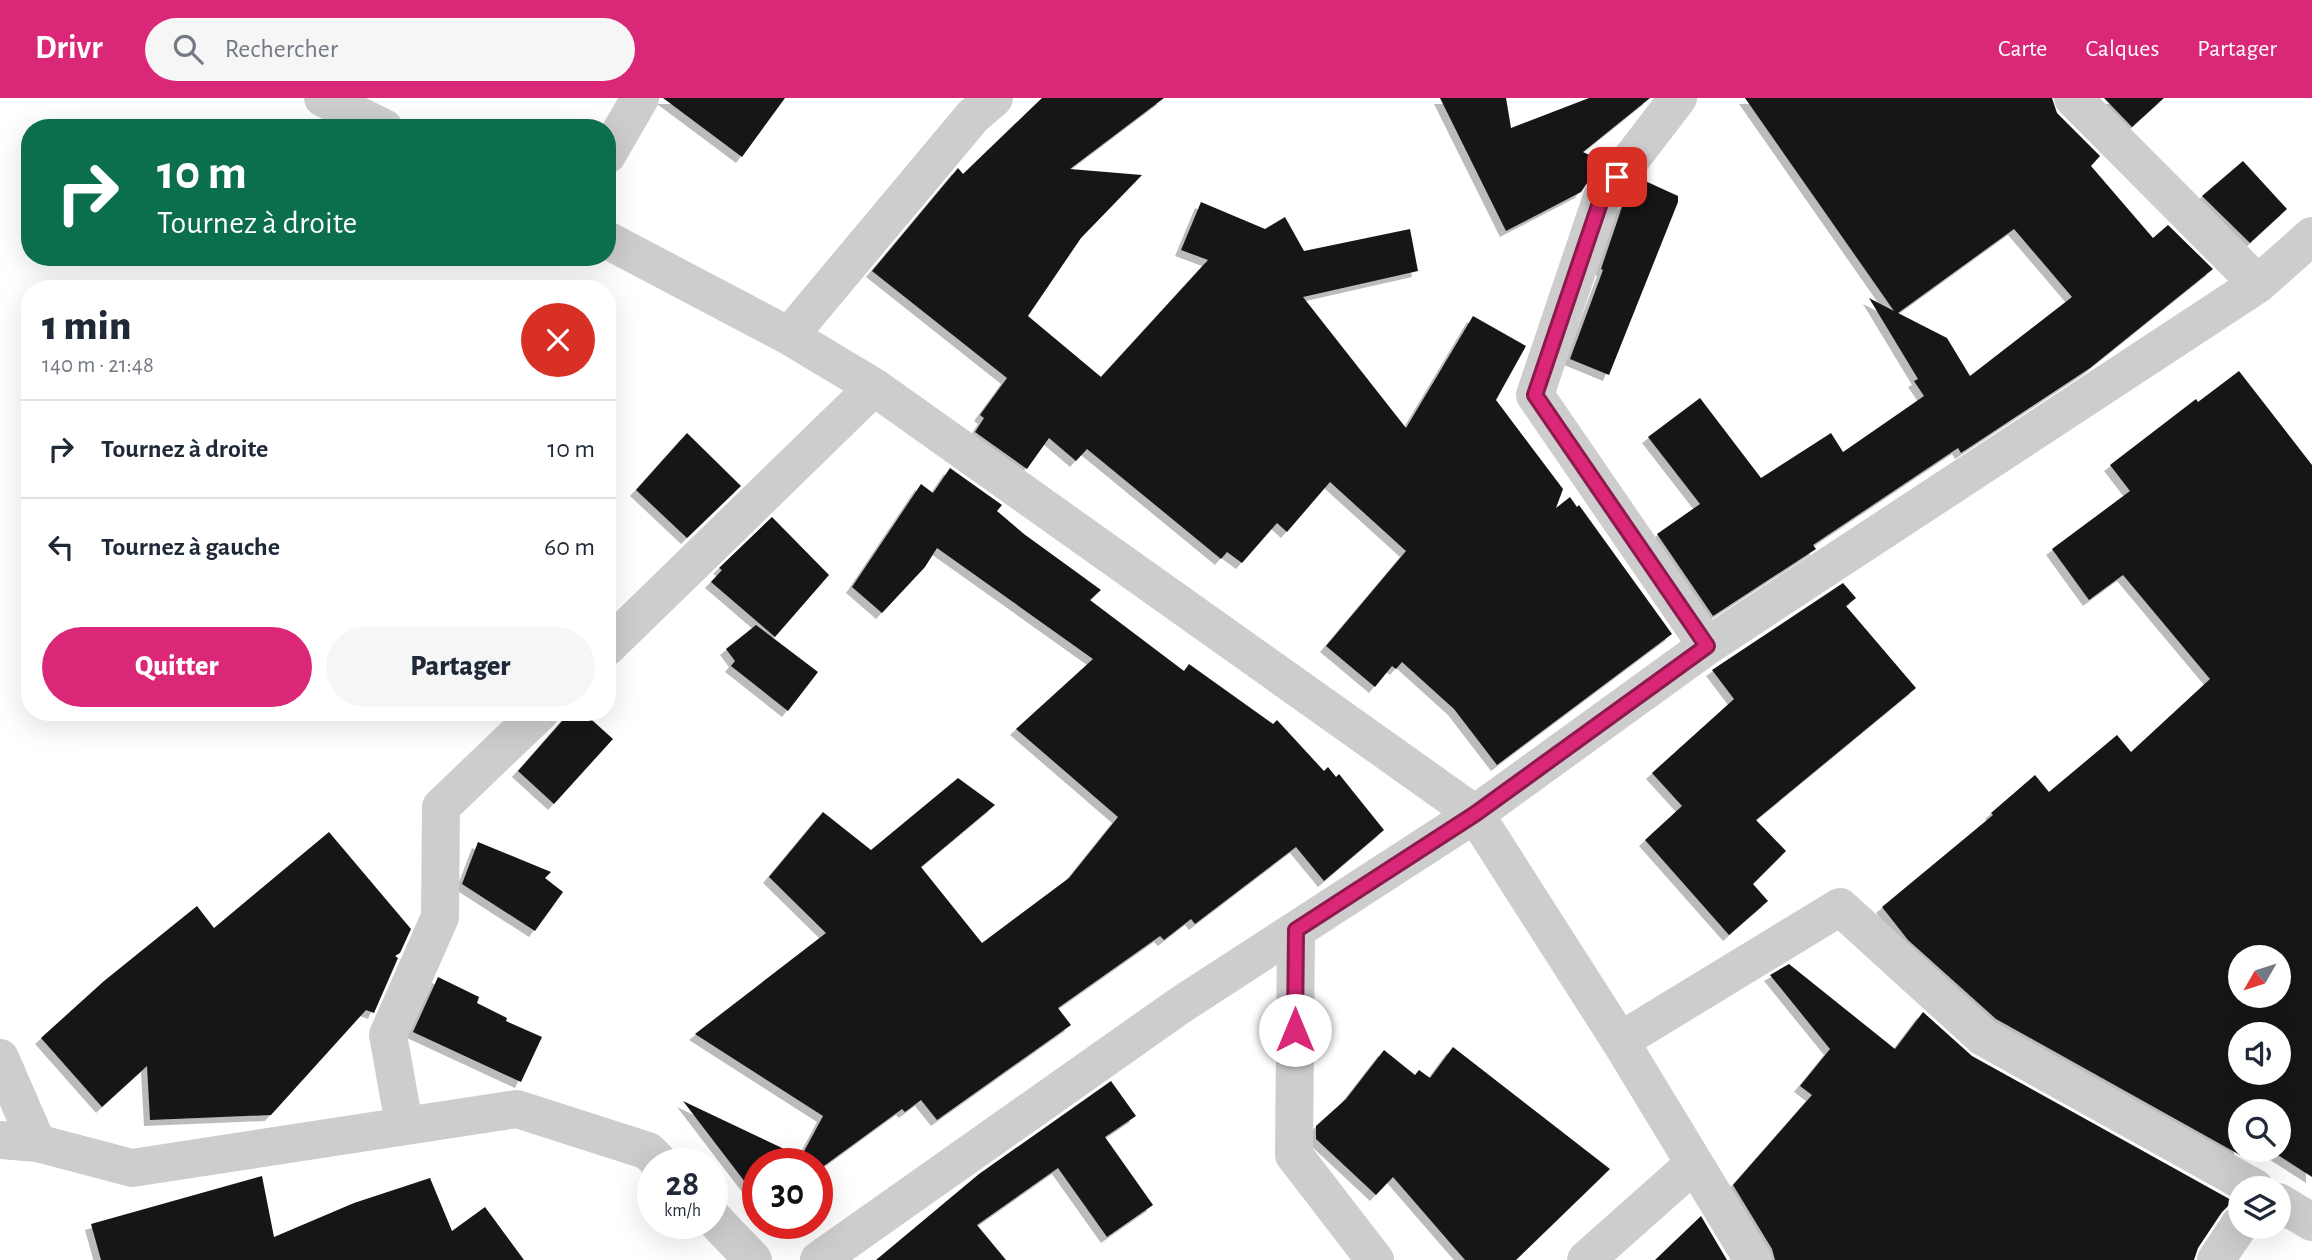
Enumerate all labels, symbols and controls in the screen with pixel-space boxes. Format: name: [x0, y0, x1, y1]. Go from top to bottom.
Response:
search box: [145, 18, 635, 81]
icon: search: [169, 30, 207, 68]
text: Drivr: [35, 32, 103, 65]
text: Rechercher: [225, 36, 338, 62]
text: Carte: [1998, 37, 2047, 61]
text: Calques: [2085, 37, 2159, 61]
text: Partager: [2197, 37, 2277, 61]
icon: right: [42, 147, 133, 238]
pin: [1587, 147, 1647, 207]
text: 10 m: [157, 149, 247, 198]
icon: arrive: [1598, 158, 1636, 196]
text: Tournez à droite: [157, 207, 357, 239]
button: close: [521, 303, 595, 377]
text: 1 min: [42, 305, 131, 347]
text: 140 m · 21:48: [42, 354, 154, 377]
icon: right: [42, 430, 80, 468]
text: Tournez à droite: [101, 436, 268, 462]
text: 10 m: [547, 436, 595, 462]
icon: left: [42, 528, 80, 566]
text: Tournez à gauche: [101, 534, 280, 560]
text: 60 m: [544, 534, 595, 560]
button: Quitter: [42, 627, 312, 707]
button: Partager: [326, 627, 595, 707]
north arrow: [2228, 945, 2291, 1008]
map controls: [2228, 945, 2291, 1239]
position arrow: [1258, 993, 1332, 1067]
button: sound: [2228, 1022, 2291, 1085]
button: search: [2228, 1099, 2291, 1162]
speed limit sign: 30: [742, 1148, 833, 1239]
text: 28: [666, 1167, 699, 1202]
button: layers: [2228, 1176, 2291, 1239]
text: km/h: [664, 1202, 701, 1220]

